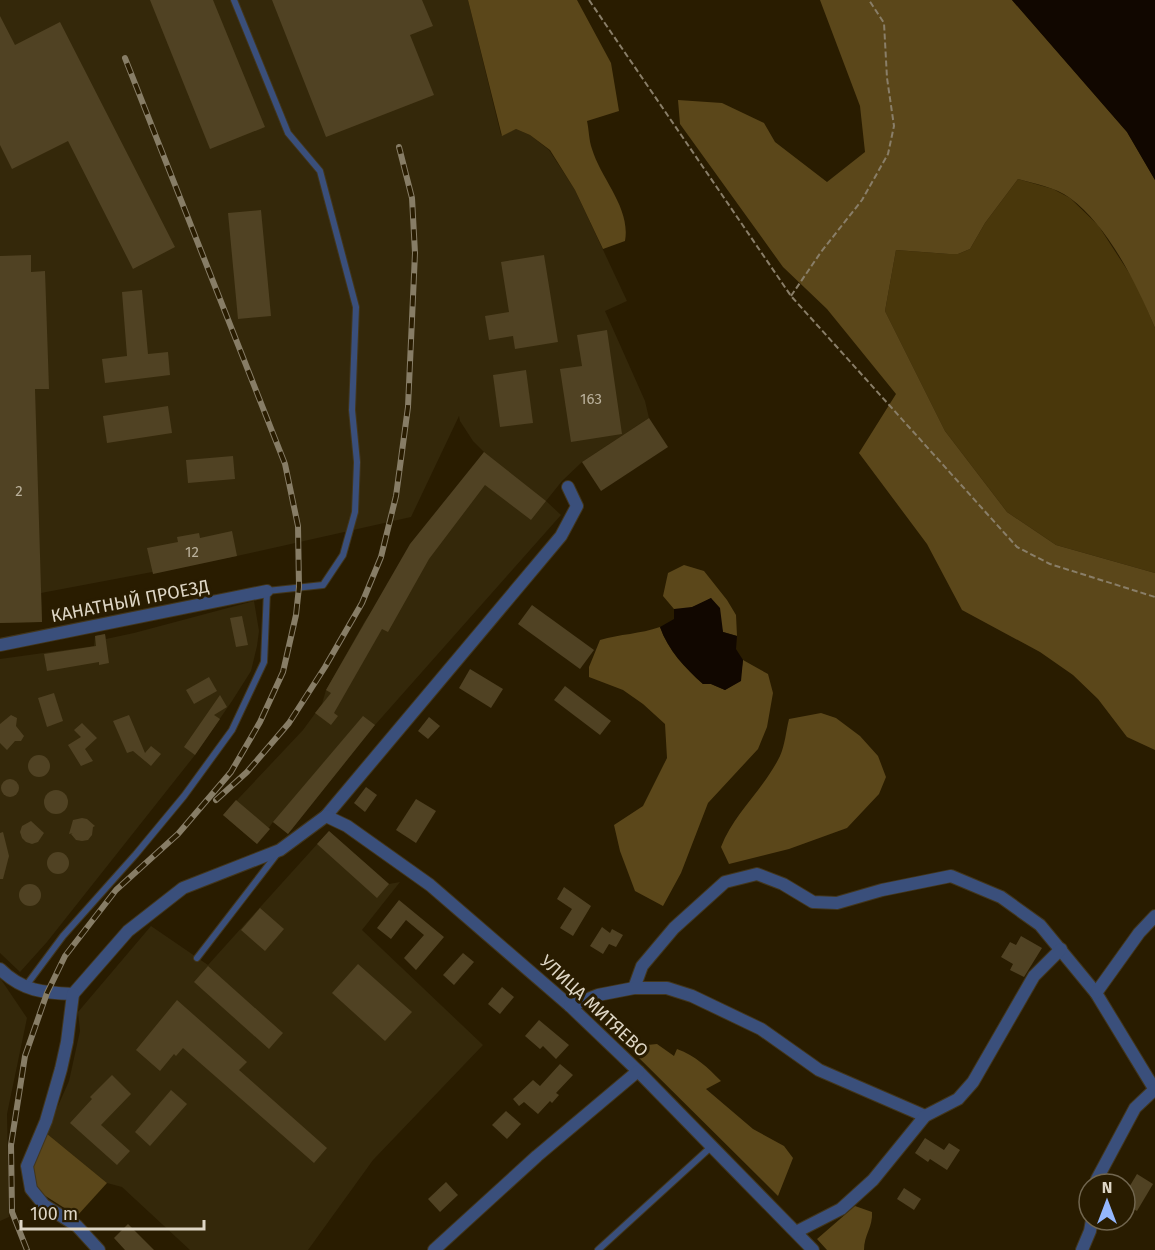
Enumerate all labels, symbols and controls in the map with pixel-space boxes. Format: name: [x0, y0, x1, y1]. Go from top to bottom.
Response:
house number: 163: [580, 390, 602, 408]
house number: 2: [15, 482, 23, 500]
house number: 12: [185, 543, 199, 561]
street label: КАНАТНЫЙ ПРОЕЗД: [49, 575, 211, 627]
street label: УЛИЦА МИТЯЕВО: [535, 950, 653, 1062]
north arrow: [1077, 1172, 1137, 1232]
text: N: [1102, 1178, 1112, 1197]
scale bar: [21, 1193, 204, 1231]
text: 100 m: [30, 1203, 78, 1225]

